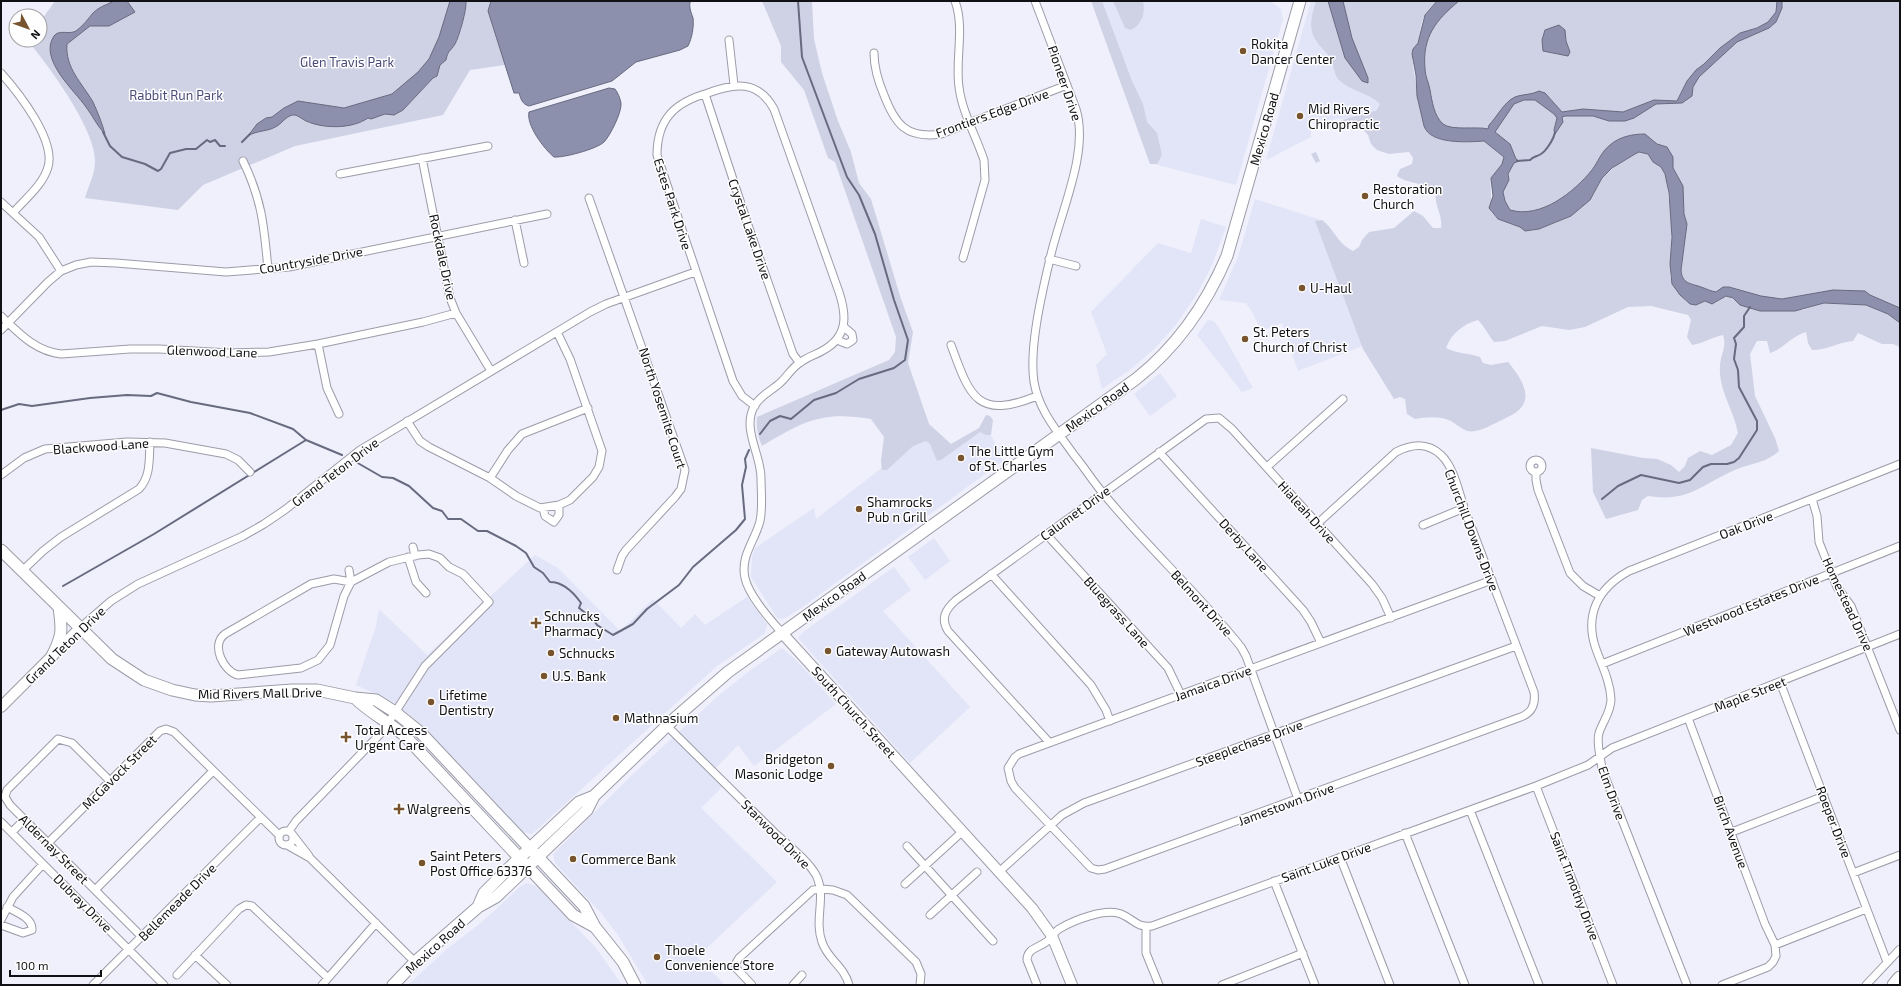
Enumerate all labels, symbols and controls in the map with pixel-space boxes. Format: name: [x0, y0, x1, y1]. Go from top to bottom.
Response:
north arrow: [8, 8, 48, 48]
text: N: [28, 28, 43, 42]
place label: Rokita Dancer Center: [1251, 36, 1335, 67]
street label: Pioneer Drive: [1045, 43, 1085, 123]
marker: Rokita Dancer Center: [1238, 46, 1248, 56]
park label: Glen Travis Park: [300, 54, 394, 70]
street label: Frontiers Edge Drive: [933, 85, 1051, 141]
park label: Rabbit Run Park: [129, 87, 223, 103]
street label: Mexico Road: [1246, 91, 1282, 167]
place label: Mid Rivers Chiropractic: [1308, 101, 1379, 132]
marker: Mid Rivers Chiropractic: [1295, 111, 1305, 121]
street label: Estes Park Drive: [651, 156, 695, 252]
street label: Crystal Lake Drive: [725, 176, 775, 282]
place label: Restoration Church: [1373, 181, 1442, 212]
marker: Restoration Church: [1360, 191, 1370, 201]
street label: Rockdale Drive: [426, 213, 460, 301]
street label: Countryside Drive: [258, 243, 364, 277]
place label: U-Haul: [1310, 280, 1352, 296]
marker: U-Haul: [1297, 283, 1307, 293]
place label: St. Peters Church of Christ: [1253, 324, 1347, 355]
marker: St. Peters Church of Christ: [1240, 334, 1250, 344]
street label: Glenwood Lane: [166, 341, 258, 361]
street label: North Yosemite Court: [636, 346, 690, 470]
street label: Mexico Road: [1062, 378, 1132, 436]
street label: Grand Teton Drive: [288, 434, 382, 510]
street label: Blackwood Lane: [52, 435, 150, 457]
place label: The Little Gym of St. Charles: [969, 443, 1054, 474]
marker: The Little Gym of St. Charles: [956, 453, 966, 463]
street label: Churchill Downs Drive: [1441, 467, 1503, 593]
street label: Hialeah Drive: [1275, 478, 1339, 546]
street label: Calumet Drive: [1037, 482, 1113, 544]
place label: Shamrocks Pub n Grill: [867, 494, 932, 525]
marker: Shamrocks Pub n Grill: [854, 504, 864, 514]
street label: Oak Drive: [1717, 507, 1775, 543]
street label: Derby Lane: [1216, 515, 1272, 575]
street label: Homestead Drive: [1819, 555, 1877, 653]
street label: Belmont Drive: [1168, 566, 1236, 640]
street label: Mexico Road: [799, 567, 869, 625]
street label: Westwood Estates Drive: [1681, 570, 1821, 640]
street label: Bluegrass Lane: [1081, 573, 1153, 651]
street label: Grand Teton Drive: [22, 603, 108, 687]
place label: Schnucks Pharmacy: [544, 608, 603, 639]
marker: Schnucks Pharmacy: [531, 618, 541, 628]
place label: Gateway Autowash: [836, 643, 950, 659]
place label: Schnucks: [559, 645, 615, 661]
marker: Gateway Autowash: [823, 646, 833, 656]
marker: Schnucks: [546, 648, 556, 658]
street label: Jamaica Drive: [1172, 662, 1254, 704]
street label: South Church Street: [809, 663, 899, 761]
place label: U.S. Bank: [552, 668, 606, 684]
marker: U.S. Bank: [539, 671, 549, 681]
street label: Maple Street: [1712, 673, 1788, 715]
street label: Mid Rivers Mall Drive: [198, 684, 322, 702]
place label: Lifetime Dentistry: [439, 687, 494, 718]
marker: Lifetime Dentistry: [426, 697, 436, 707]
place label: Mathnasium: [624, 710, 698, 726]
marker: Mathnasium: [611, 713, 621, 723]
street label: Steeplechase Drive: [1193, 716, 1305, 770]
place label: Total Access Urgent Care: [355, 722, 427, 753]
street label: McGavock Street: [78, 731, 160, 813]
marker: Total Access Urgent Care: [340, 731, 352, 743]
place label: Bridgeton Masonic Lodge: [735, 751, 823, 782]
marker: Bridgeton Masonic Lodge: [826, 761, 836, 771]
street label: Elm Drive: [1595, 764, 1629, 822]
street label: Jamestown Drive: [1236, 779, 1336, 829]
street label: Roeper Drive: [1813, 784, 1855, 860]
street label: Birch Avenue: [1710, 793, 1752, 871]
street label: Starwood Drive: [738, 796, 814, 872]
place label: Walgreens: [407, 801, 471, 817]
marker: Walgreens: [394, 804, 404, 814]
street label: Aldernay Street: [16, 811, 92, 887]
street label: Saint Timothy Drive: [1547, 829, 1603, 943]
street label: Saint Luke Drive: [1279, 838, 1373, 886]
place label: Saint Peters Post Office 63376: [430, 848, 532, 879]
place label: Commerce Bank: [581, 851, 676, 867]
marker: Commerce Bank: [568, 854, 578, 864]
marker: Saint Peters Post Office 63376: [417, 858, 427, 868]
street label: Bellemeade Drive: [135, 860, 219, 944]
street label: Dubray Drive: [50, 870, 116, 936]
street label: Mexico Road: [402, 915, 468, 977]
place label: Thoele Convenience Store: [665, 942, 774, 973]
scale bar: [10, 952, 101, 978]
marker: Thoele Convenience Store: [652, 952, 662, 962]
text: 100 m: [16, 958, 48, 972]

